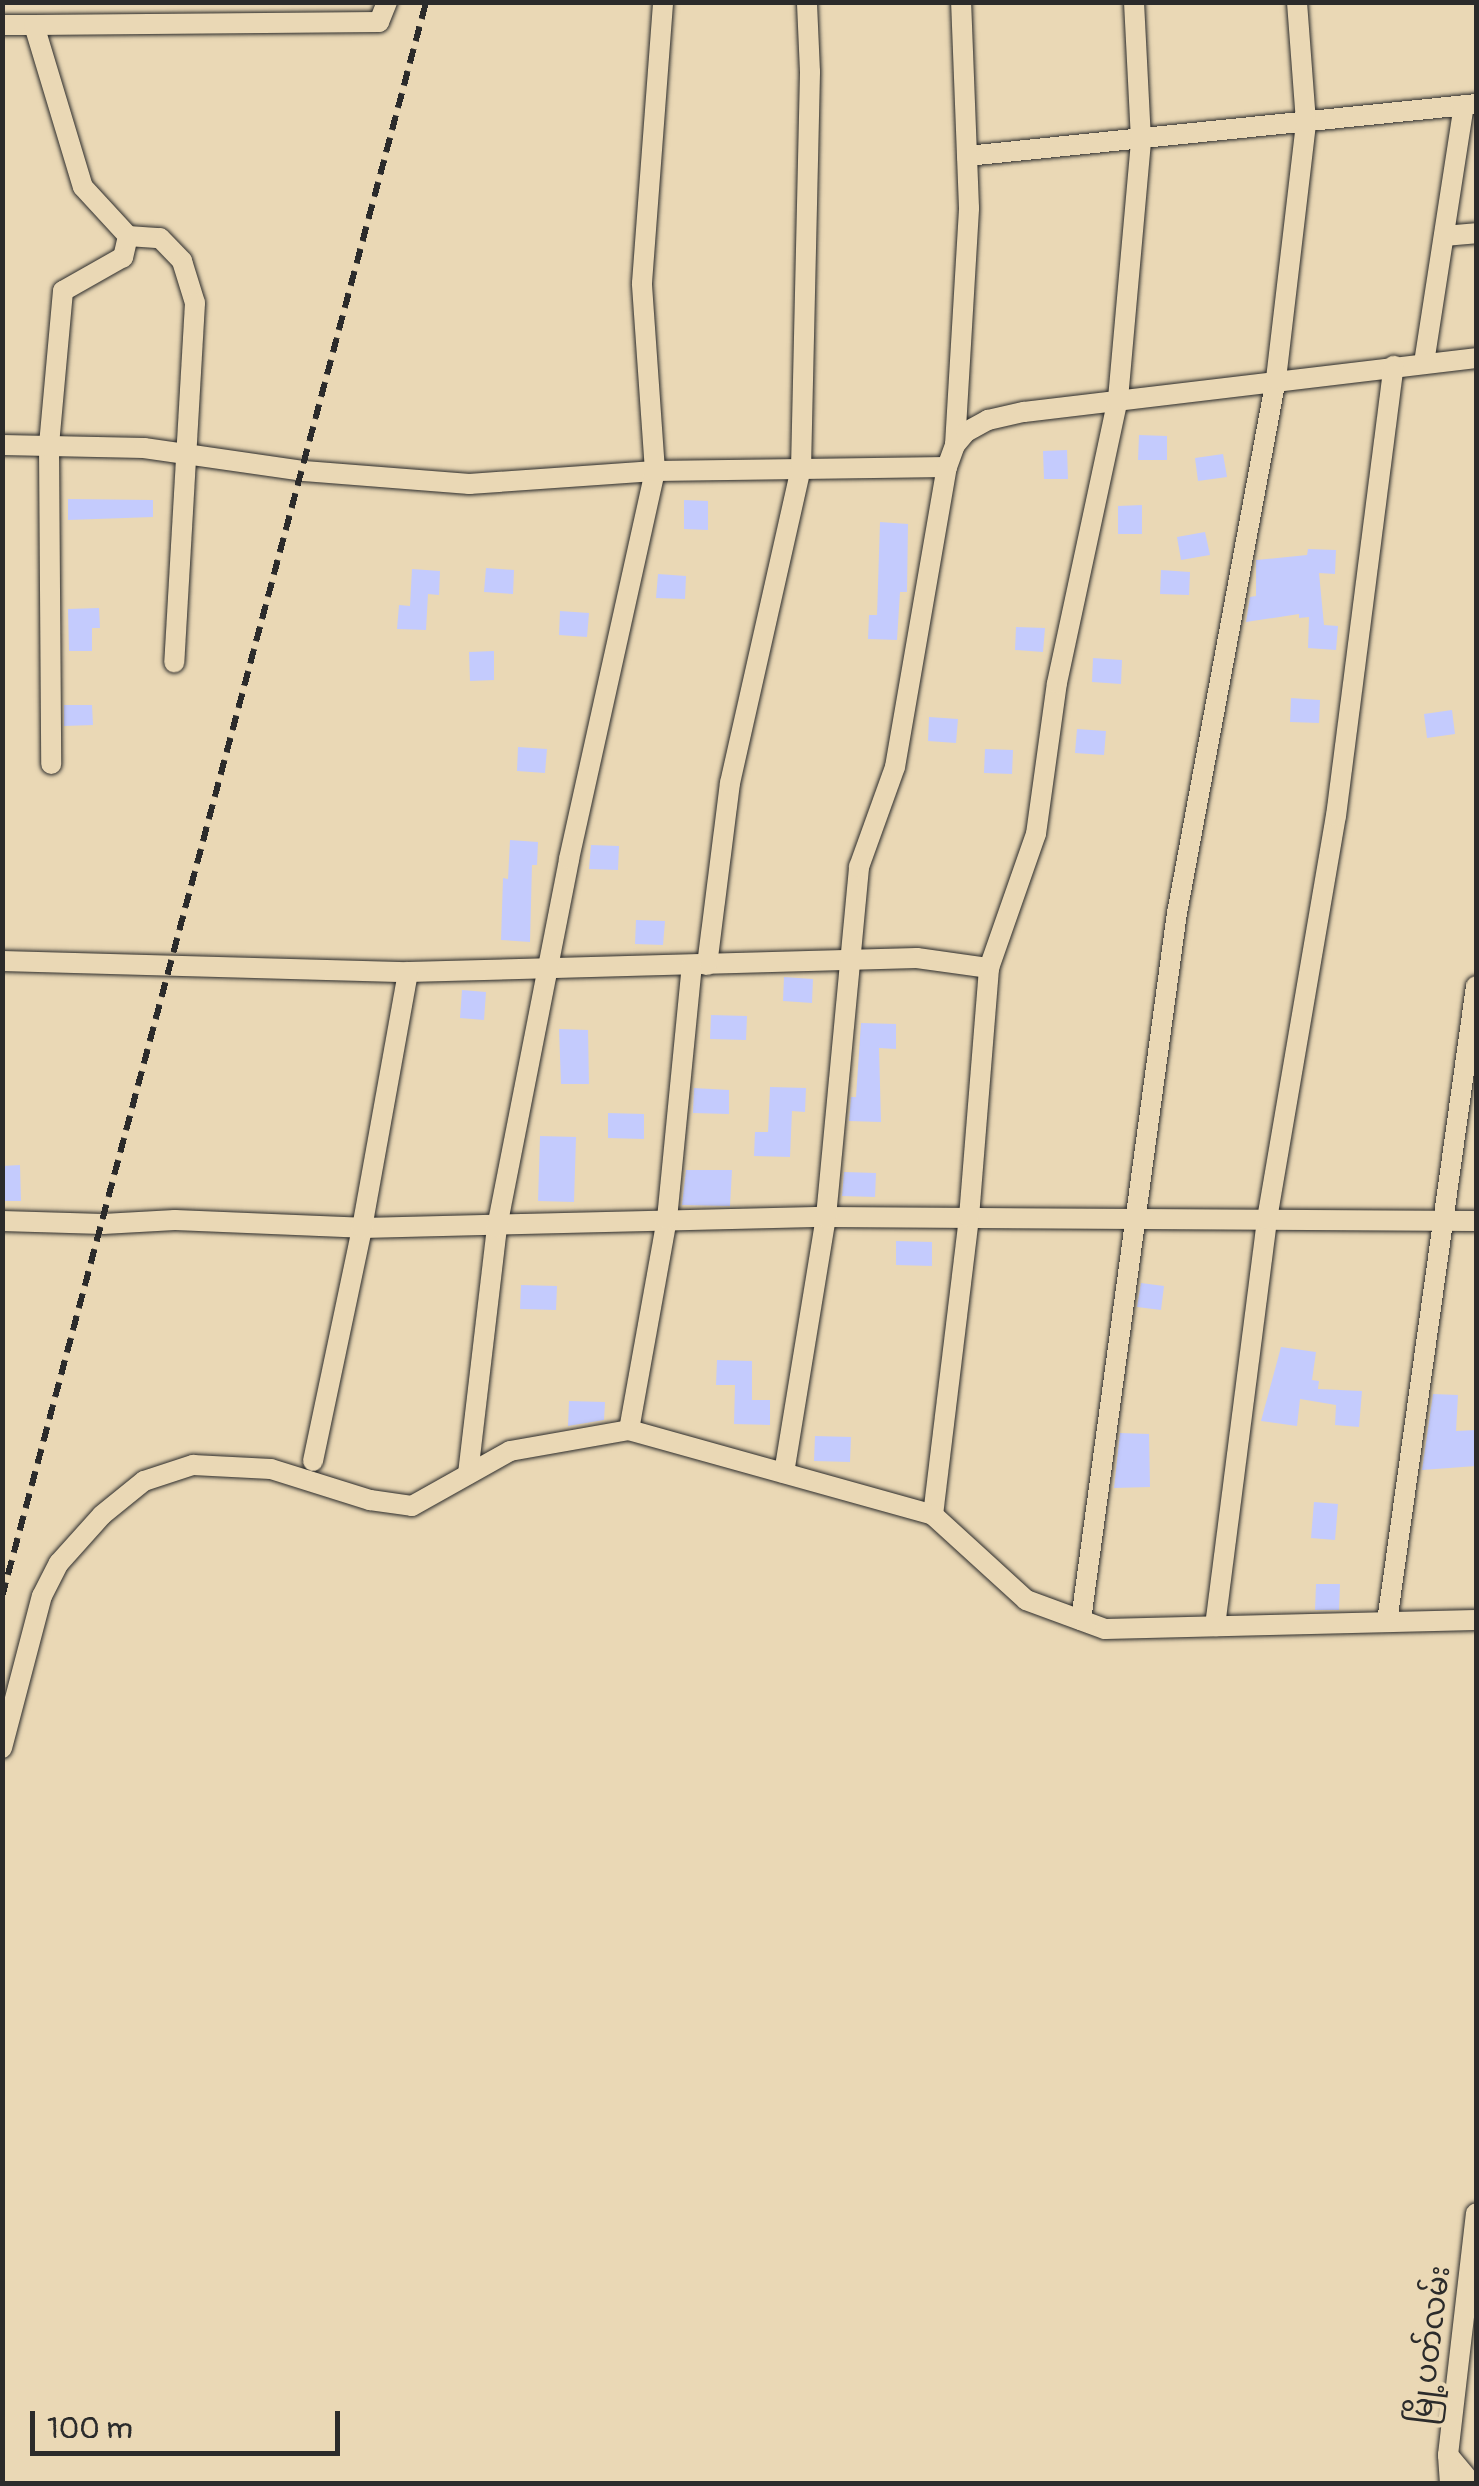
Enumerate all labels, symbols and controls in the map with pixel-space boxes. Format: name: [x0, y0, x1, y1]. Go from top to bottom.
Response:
street label: မြို့ပတ်လမ်း: [1403, 2264, 1459, 2426]
scale bar: [35, 2391, 345, 2453]
text: 100 m: [47, 2410, 133, 2447]

